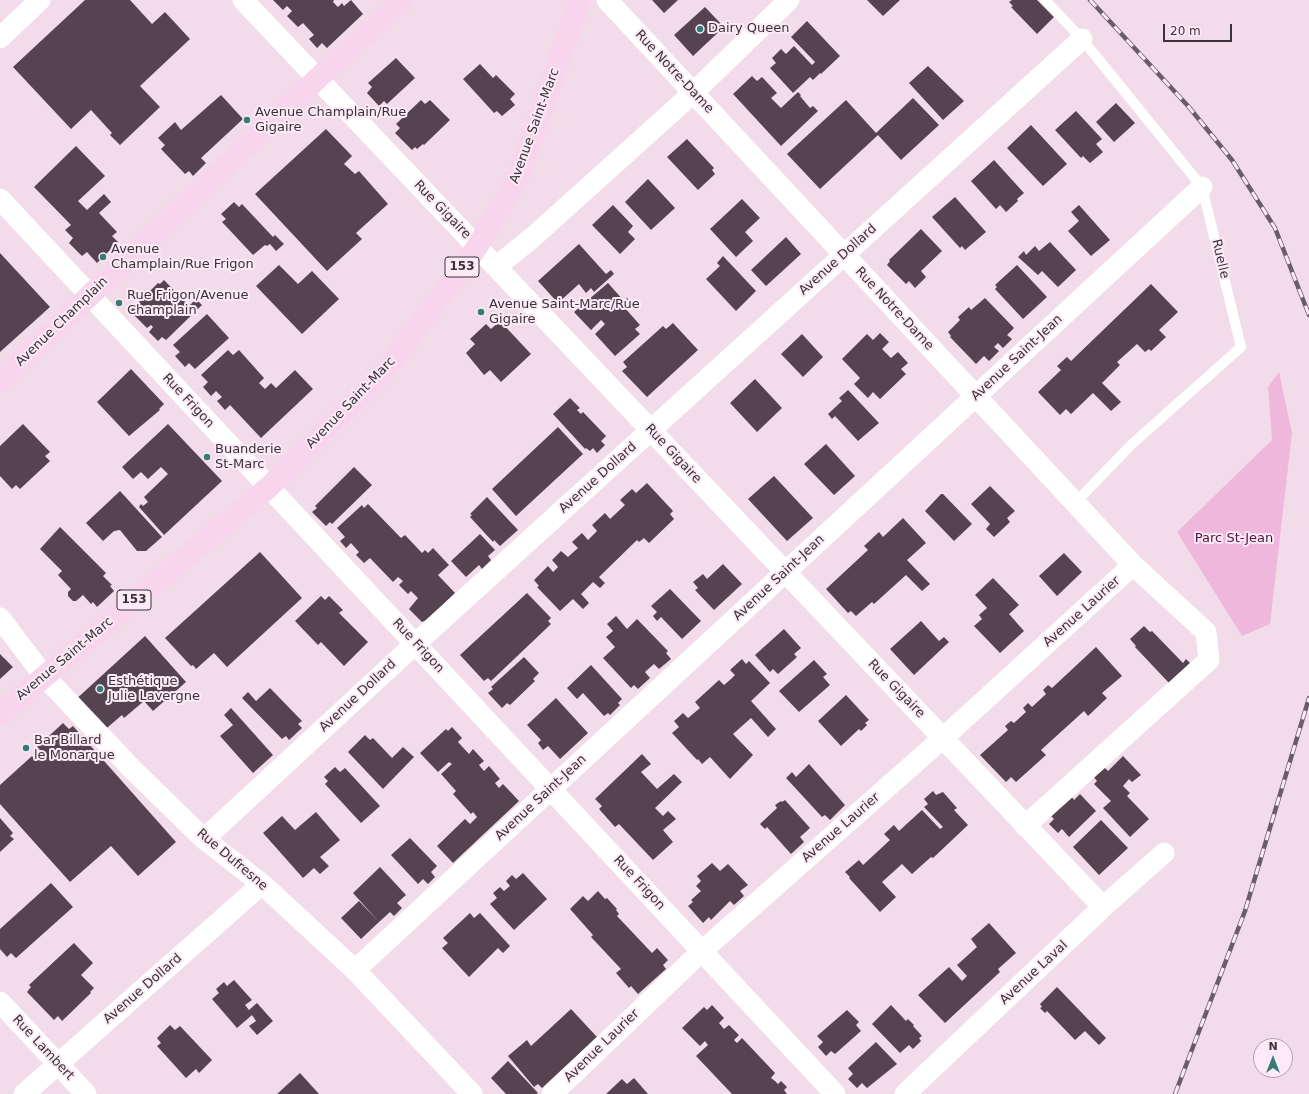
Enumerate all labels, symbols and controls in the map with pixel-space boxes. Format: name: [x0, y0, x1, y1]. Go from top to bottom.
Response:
scale bar: [1165, 16, 1234, 42]
place label: Dairy Queen: [708, 21, 789, 37]
marker: Dairy Queen: [695, 24, 705, 34]
text: 20 m: [1170, 24, 1201, 38]
street label: Rue Notre-Dame: [631, 27, 717, 117]
street label: Avenue Saint-Marc: [507, 66, 563, 186]
place label: Avenue Champlain/Rue Gigaire: [255, 105, 406, 136]
marker: Avenue Champlain/Rue Gigaire: [242, 115, 252, 125]
street label: Rue Gigaire: [410, 177, 474, 243]
street label: Avenue Dollard: [796, 221, 880, 299]
street label: Ruelle: [1208, 238, 1232, 280]
place label: Avenue Champlain/Rue Frigon: [111, 242, 254, 273]
marker: Avenue Champlain/Rue Frigon: [98, 252, 108, 262]
road number: 153: [445, 257, 479, 277]
street label: Rue Notre-Dame: [851, 264, 937, 354]
street label: Avenue Champlain: [13, 274, 111, 370]
place label: Rue Frigon/Avenue Champlain: [127, 288, 248, 319]
place label: Avenue Saint-Marc/Rue Gigaire: [489, 297, 640, 328]
marker: Rue Frigon/Avenue Champlain: [114, 298, 124, 308]
marker: Avenue Saint-Marc/Rue Gigaire: [476, 307, 486, 317]
street label: Avenue Saint-Jean: [968, 312, 1066, 404]
street label: Avenue Saint-Marc: [303, 354, 399, 452]
street label: Rue Frigon: [159, 371, 217, 431]
street label: Rue Gigaire: [642, 421, 704, 487]
street label: Avenue Dollard: [556, 439, 640, 517]
place label: Buanderie St-Marc: [215, 442, 282, 473]
marker: Buanderie St-Marc: [202, 452, 212, 462]
park label: Parc St-Jean: [1195, 531, 1273, 547]
street label: Avenue Saint-Jean: [730, 532, 828, 624]
street label: Avenue Laurier: [1040, 573, 1124, 651]
road number: 153: [117, 590, 151, 610]
street label: Avenue Saint-Marc: [13, 614, 117, 704]
street label: Rue Frigon: [389, 616, 447, 676]
street label: Rue Gigaire: [864, 656, 928, 722]
street label: Avenue Dollard: [316, 657, 400, 735]
place label: Esthétique Julie Lavergne: [108, 674, 200, 705]
marker: Esthétique Julie Lavergne: [95, 684, 105, 694]
place label: Bar Billard le Monarque: [34, 733, 115, 764]
marker: Bar Billard le Monarque: [21, 743, 31, 753]
street label: Avenue Saint-Jean: [492, 752, 590, 844]
street label: Avenue Laurier: [799, 790, 883, 866]
street label: Rue Dufresne: [193, 826, 271, 894]
street label: Rue Frigon: [610, 853, 668, 913]
street label: Avenue Laval: [997, 938, 1071, 1008]
street label: Avenue Dollard: [101, 951, 185, 1027]
street label: Avenue Laurier: [561, 1006, 643, 1086]
street label: Rue Lambert: [9, 1012, 77, 1084]
north arrow: [1253, 1038, 1293, 1078]
text: N: [1268, 1040, 1278, 1053]

